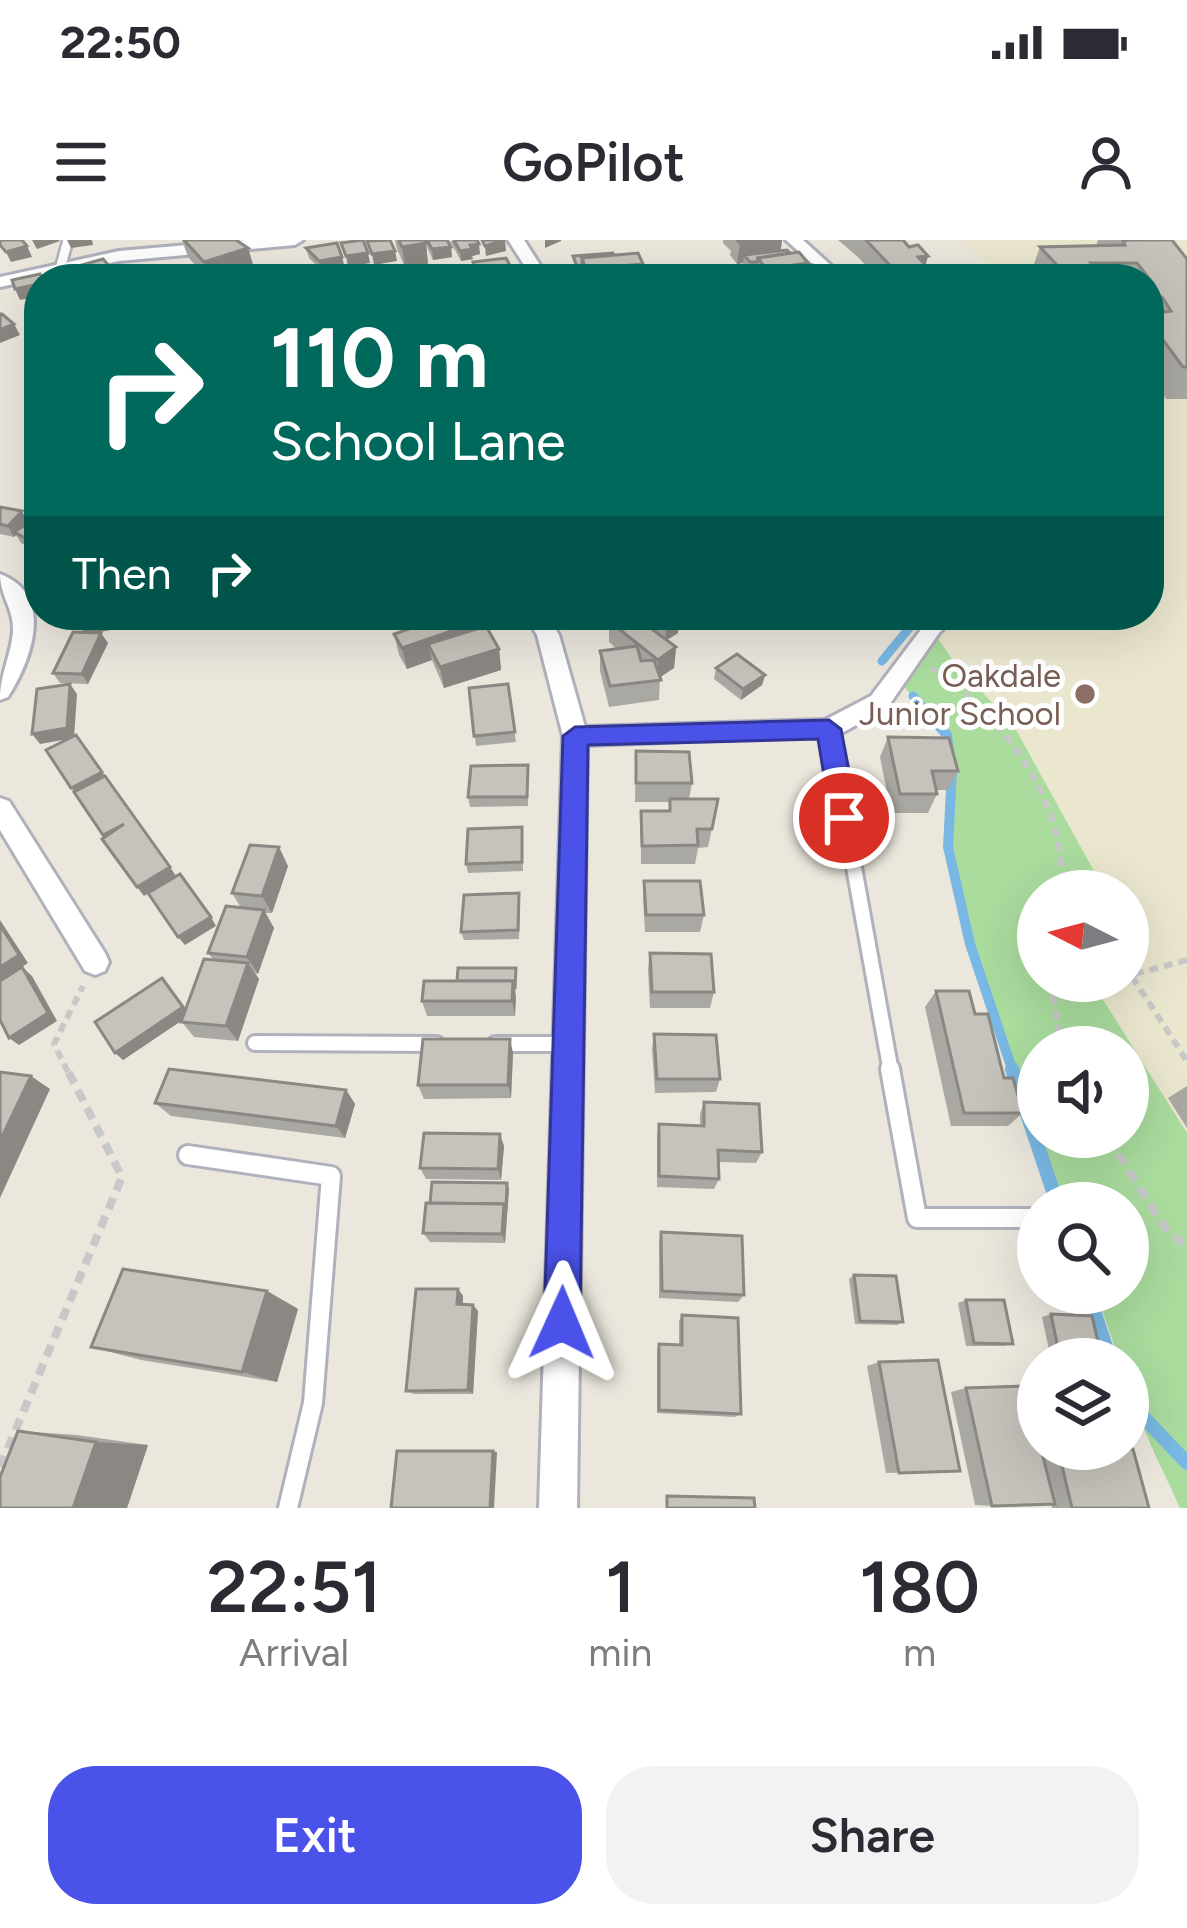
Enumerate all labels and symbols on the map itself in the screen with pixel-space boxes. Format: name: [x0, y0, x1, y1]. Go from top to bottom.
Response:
place label: Oakdale Junior School: [859, 656, 1061, 733]
marker: Oakdale Junior School: [1072, 681, 1098, 707]
pin: [793, 767, 895, 869]
north arrow: [1017, 870, 1149, 1002]
position arrow: [499, 1260, 625, 1386]

